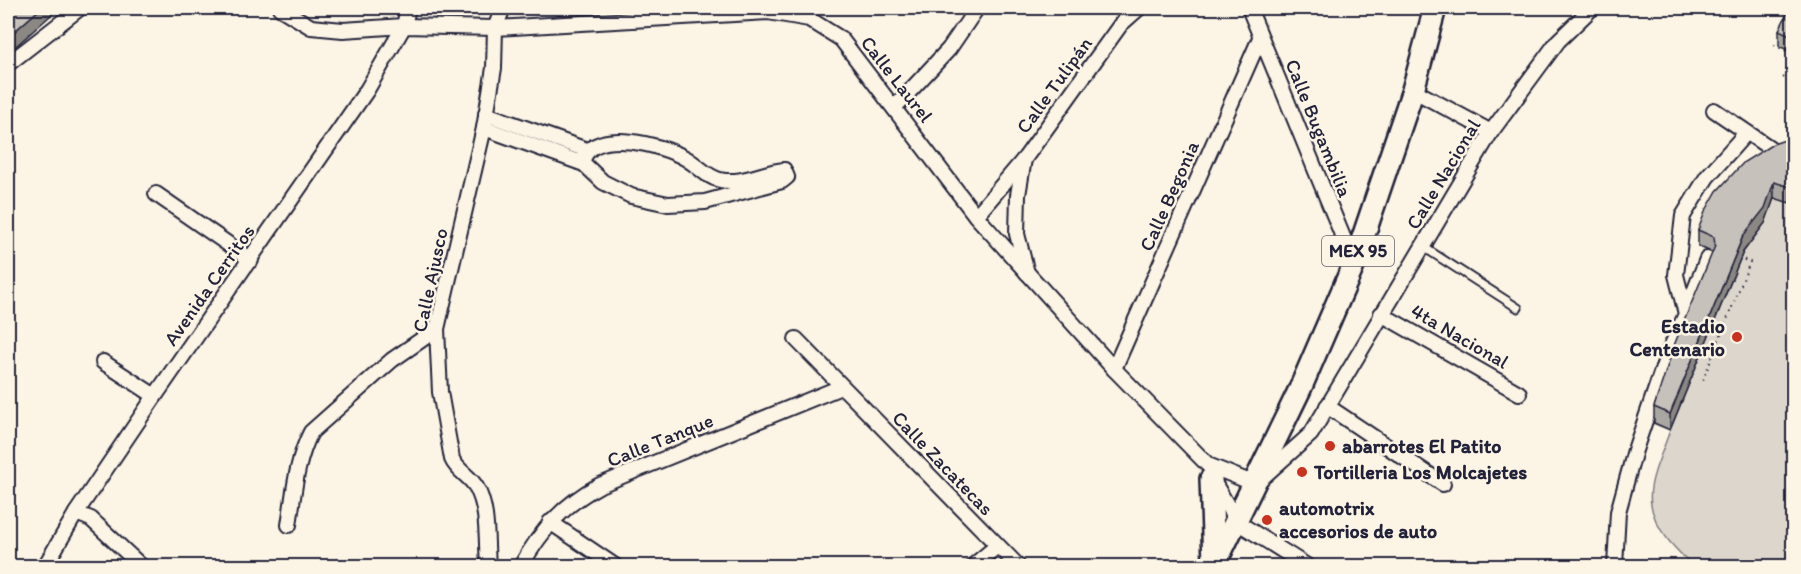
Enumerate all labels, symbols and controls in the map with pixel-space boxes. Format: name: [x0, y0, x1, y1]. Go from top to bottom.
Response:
street label: Calle Laurel: [856, 31, 938, 127]
street label: Calle Tulipán: [1011, 32, 1097, 138]
street label: Calle Bugambilia: [1280, 56, 1358, 201]
street label: Calle Nacional: [1401, 114, 1486, 234]
street label: Calle Begonia: [1134, 137, 1204, 255]
street label: Avenida Cerritos: [158, 220, 260, 350]
street label: Calle Ajusco: [407, 226, 453, 334]
road number: MEX 95: [1322, 236, 1394, 266]
street label: 4ta Nacional: [1407, 298, 1514, 374]
place label: Estadio Centenario: [1629, 314, 1725, 361]
marker: Estadio Centenario: [1730, 330, 1744, 344]
street label: Calle Zacatecas: [887, 406, 999, 520]
street label: Calle Tanque: [603, 408, 717, 472]
place label: abarrotes El Patito: [1342, 434, 1501, 458]
marker: abarrotes El Patito: [1323, 439, 1337, 453]
place label: Tortilleria Los Molcajetes: [1313, 460, 1527, 485]
marker: Tortilleria Los Molcajetes: [1295, 465, 1309, 479]
place label: automotrix accesorios de auto: [1279, 496, 1437, 543]
marker: automotrix accesorios de auto: [1260, 513, 1274, 527]

